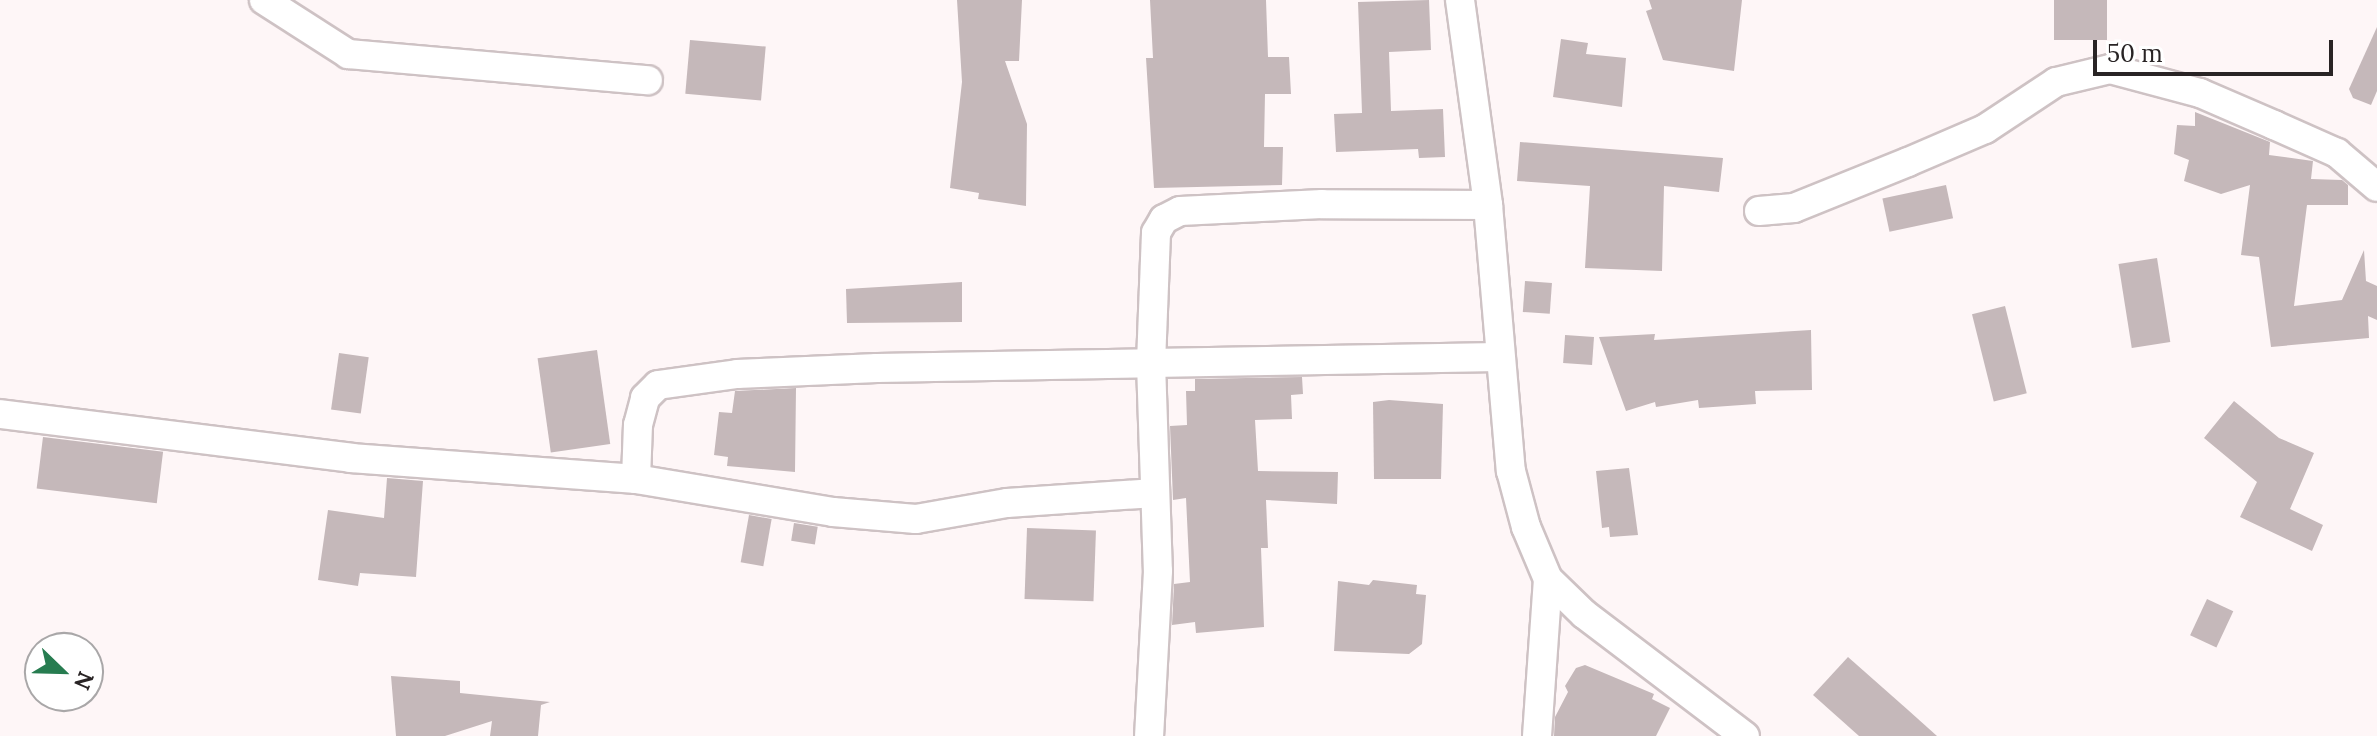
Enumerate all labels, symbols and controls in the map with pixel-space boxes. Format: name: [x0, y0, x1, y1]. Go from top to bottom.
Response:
scale bar: [2097, 24, 2337, 74]
text: 50 m: [2107, 38, 2163, 69]
north arrow: [24, 632, 104, 712]
text: N: [68, 667, 100, 694]

